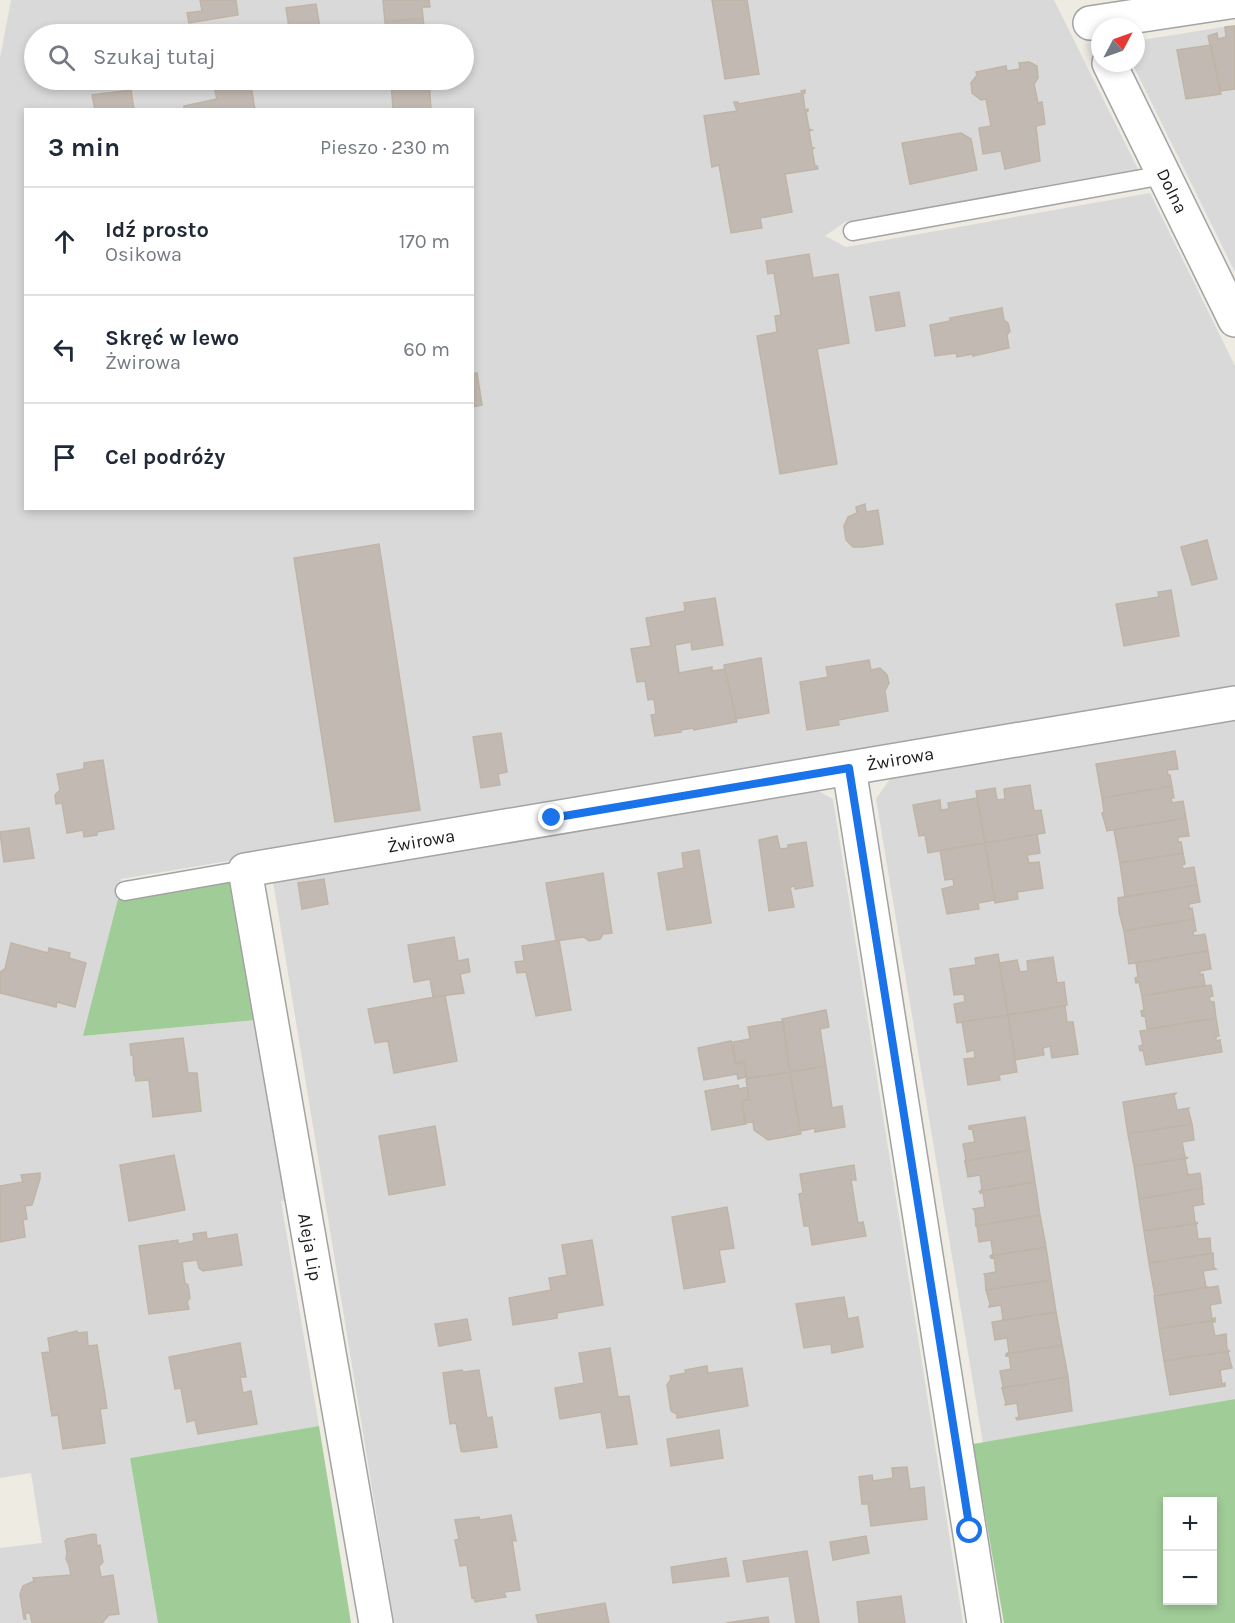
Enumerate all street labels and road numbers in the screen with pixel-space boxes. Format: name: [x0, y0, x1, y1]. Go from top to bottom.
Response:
street label: Dolna: [1152, 165, 1192, 217]
street label: Żwirowa: [864, 742, 936, 776]
street label: Żwirowa: [385, 824, 457, 858]
street label: Aleja Lip: [293, 1211, 327, 1283]

